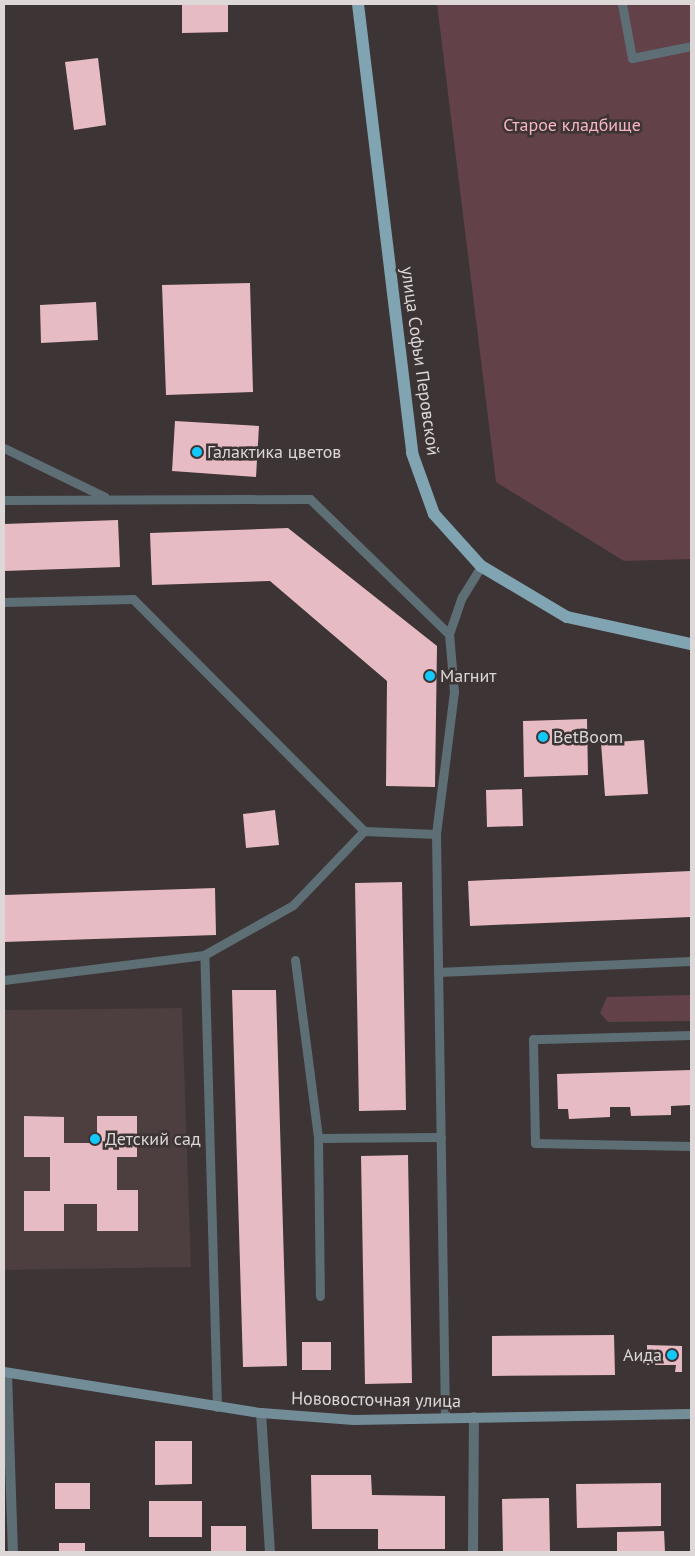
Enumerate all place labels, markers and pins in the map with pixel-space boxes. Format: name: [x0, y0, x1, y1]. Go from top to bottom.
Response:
place label: Галактика цветов: [207, 441, 341, 463]
marker: Галактика цветов: [191, 446, 203, 458]
place label: Магнит: [440, 665, 497, 687]
marker: Магнит: [424, 670, 436, 682]
place label: BetBoom: [553, 726, 623, 748]
marker: BetBoom: [537, 731, 549, 743]
place label: Детский сад: [105, 1128, 201, 1150]
marker: Детский сад: [89, 1133, 101, 1145]
place label: Аида: [623, 1344, 662, 1366]
marker: Аида: [666, 1349, 678, 1361]

